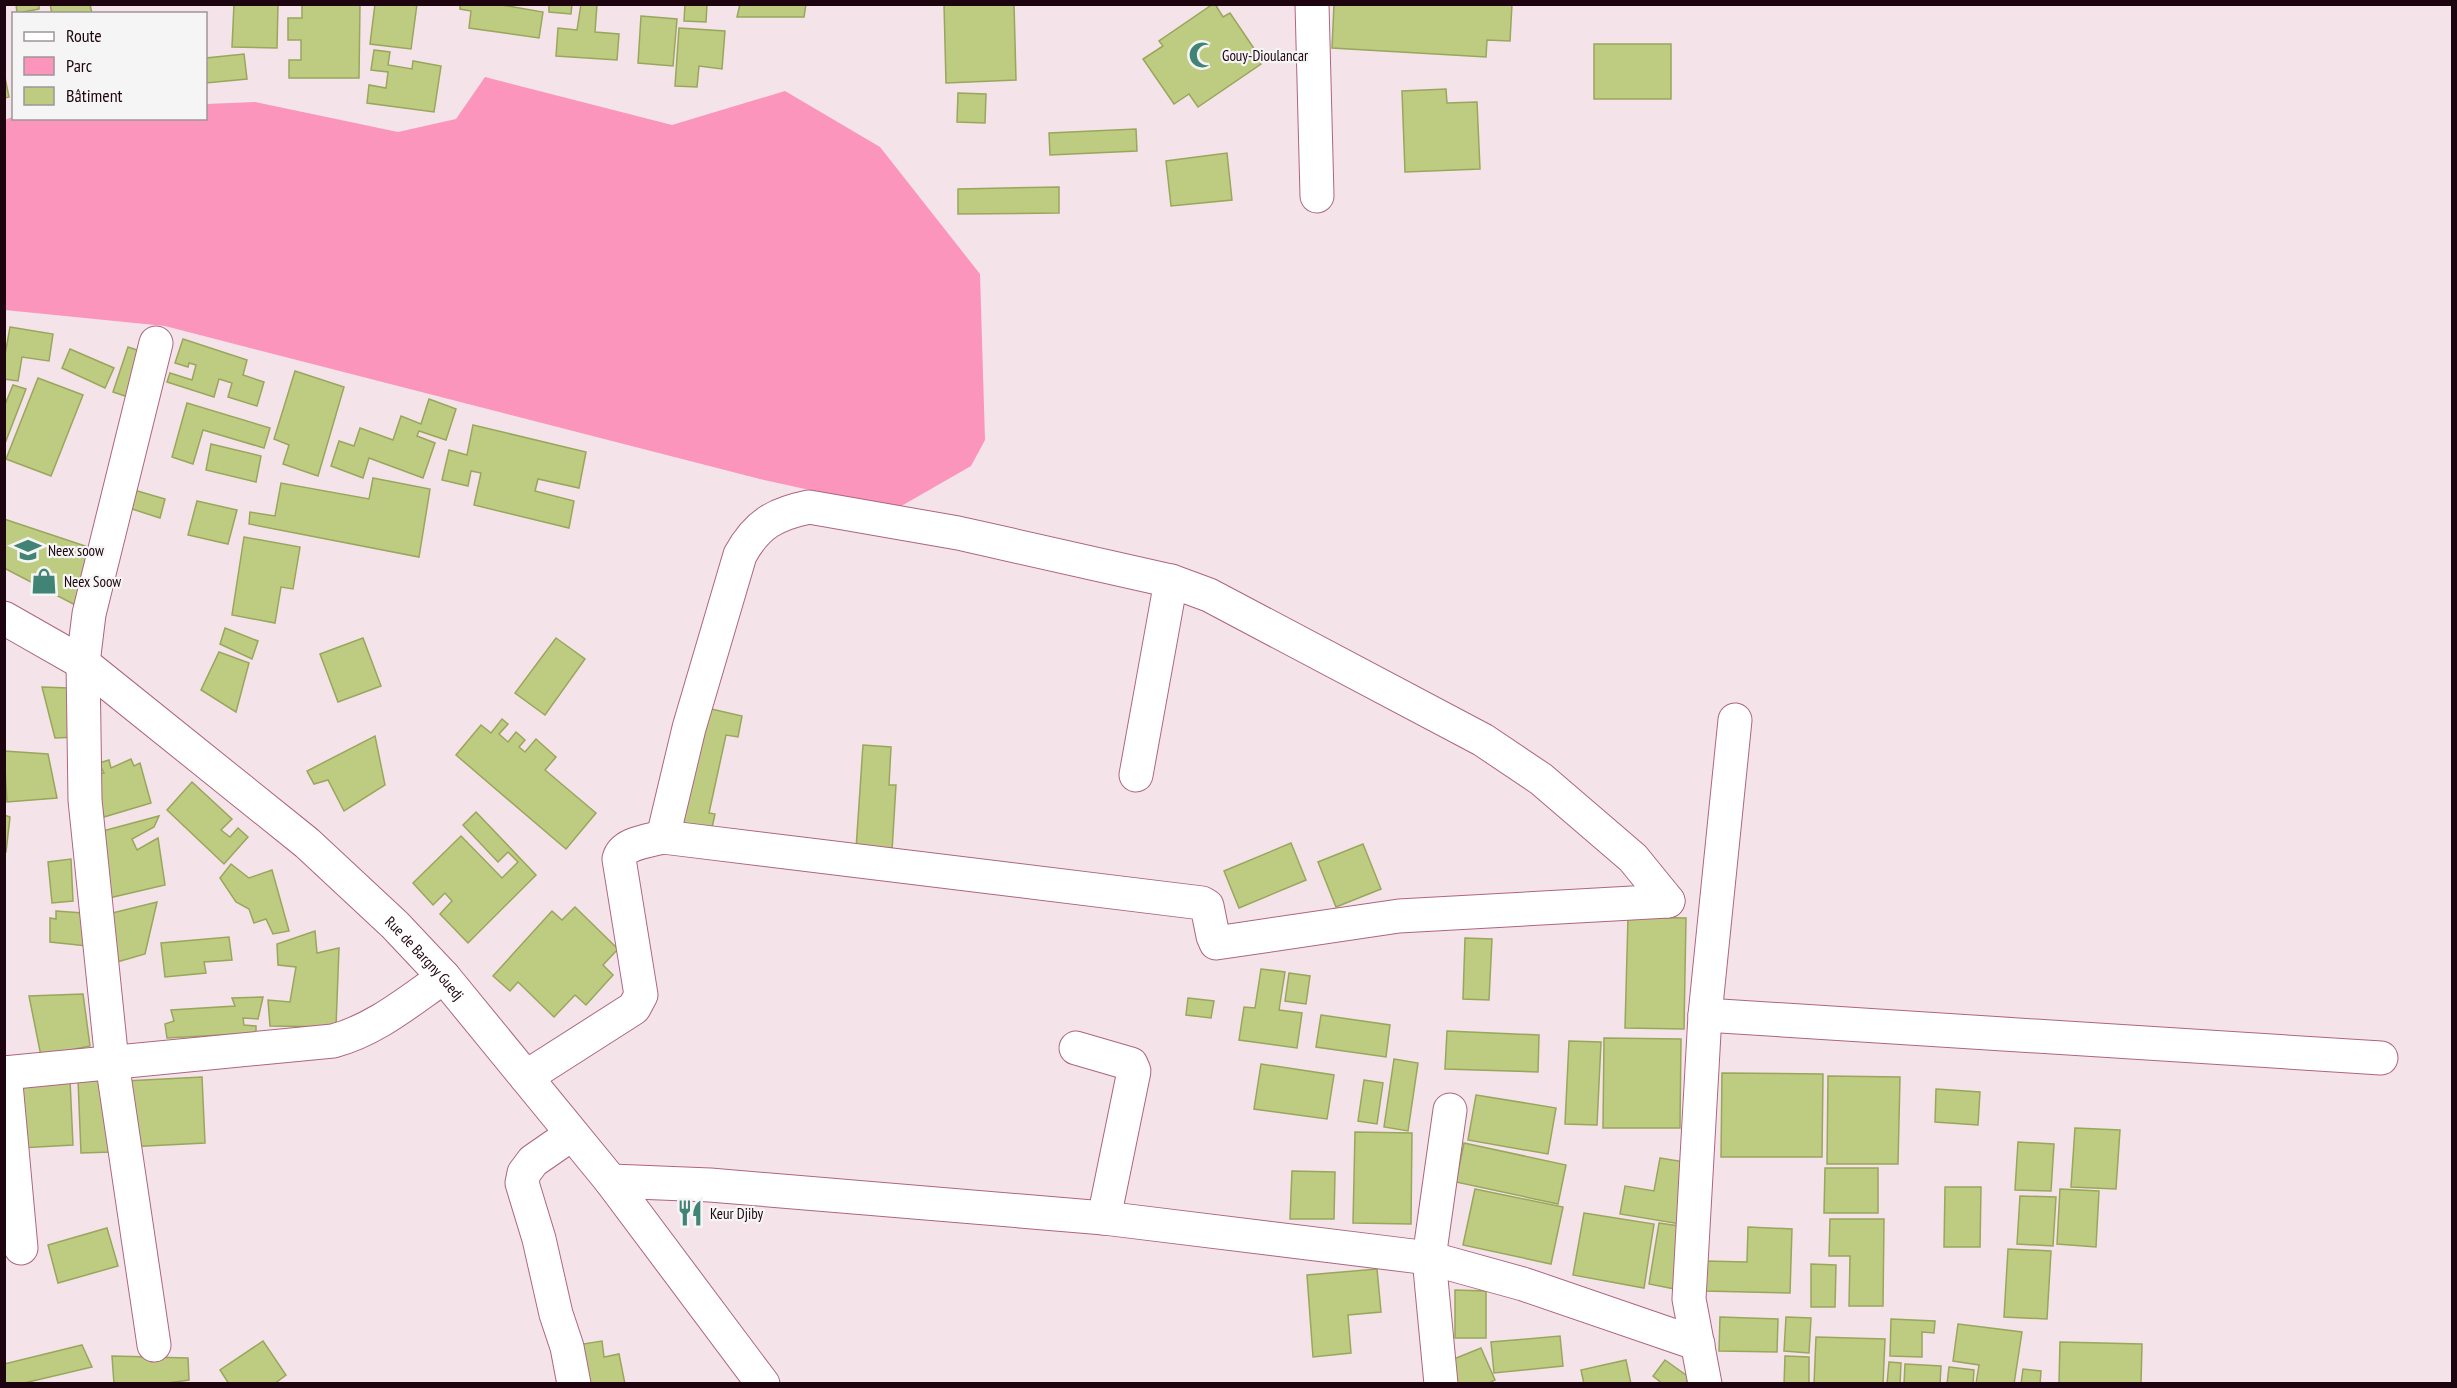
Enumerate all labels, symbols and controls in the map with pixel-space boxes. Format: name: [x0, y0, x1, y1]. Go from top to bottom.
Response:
legend: [12, 12, 207, 120]
text: Route: [66, 24, 102, 47]
mosque icon: Gouy-Dioulancar: [1187, 40, 1217, 70]
place label: Gouy-Dioulancar: [1222, 46, 1309, 65]
text: Parc: [66, 54, 93, 77]
text: Bâtiment: [66, 84, 123, 107]
school or university icon: Neex soow: [13, 535, 43, 565]
place label: Neex soow: [48, 541, 104, 560]
shop icon: Neex Soow: [29, 566, 59, 596]
place label: Neex Soow: [64, 572, 121, 591]
street label: Rue de Bargny Guedj: [382, 912, 468, 1004]
restaurant icon: Keur Djiby: [675, 1198, 705, 1228]
place label: Keur Djiby: [710, 1204, 764, 1223]

